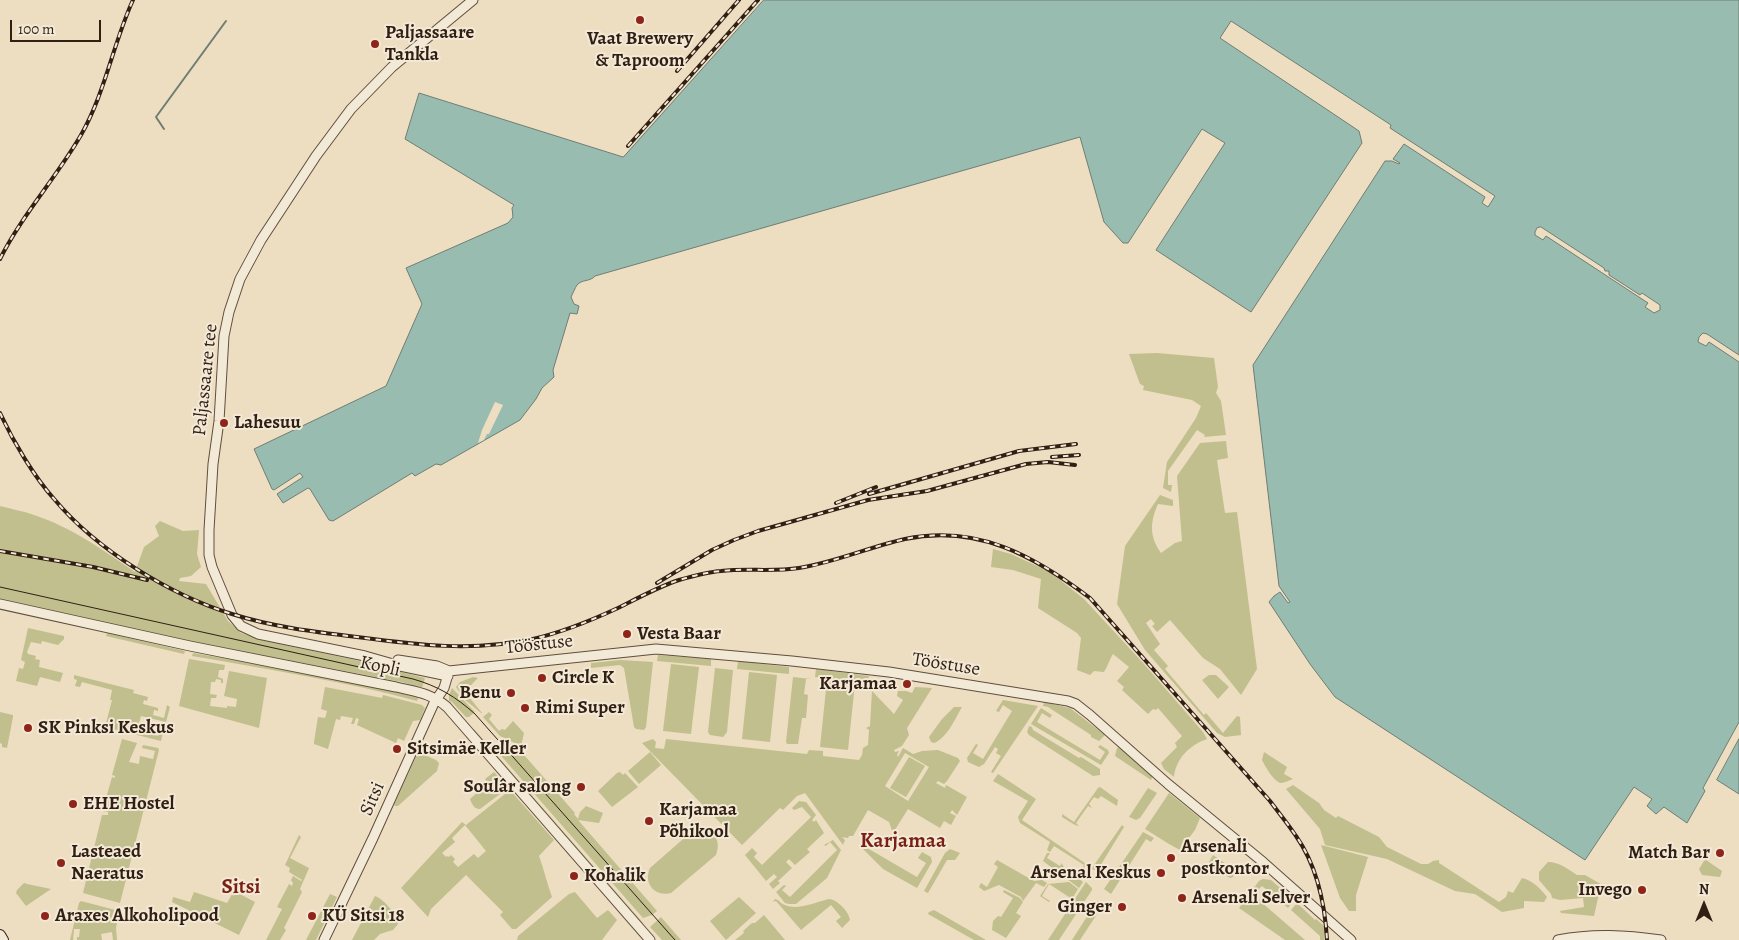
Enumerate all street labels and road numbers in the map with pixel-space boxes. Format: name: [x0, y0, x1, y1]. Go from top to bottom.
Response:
street label: Paljassaare tee: [189, 323, 223, 437]
street label: Tööstuse: [504, 630, 574, 660]
street label: Tööstuse: [910, 648, 982, 682]
street label: Kopli: [358, 652, 402, 682]
street label: Sitsi: [356, 779, 390, 819]

